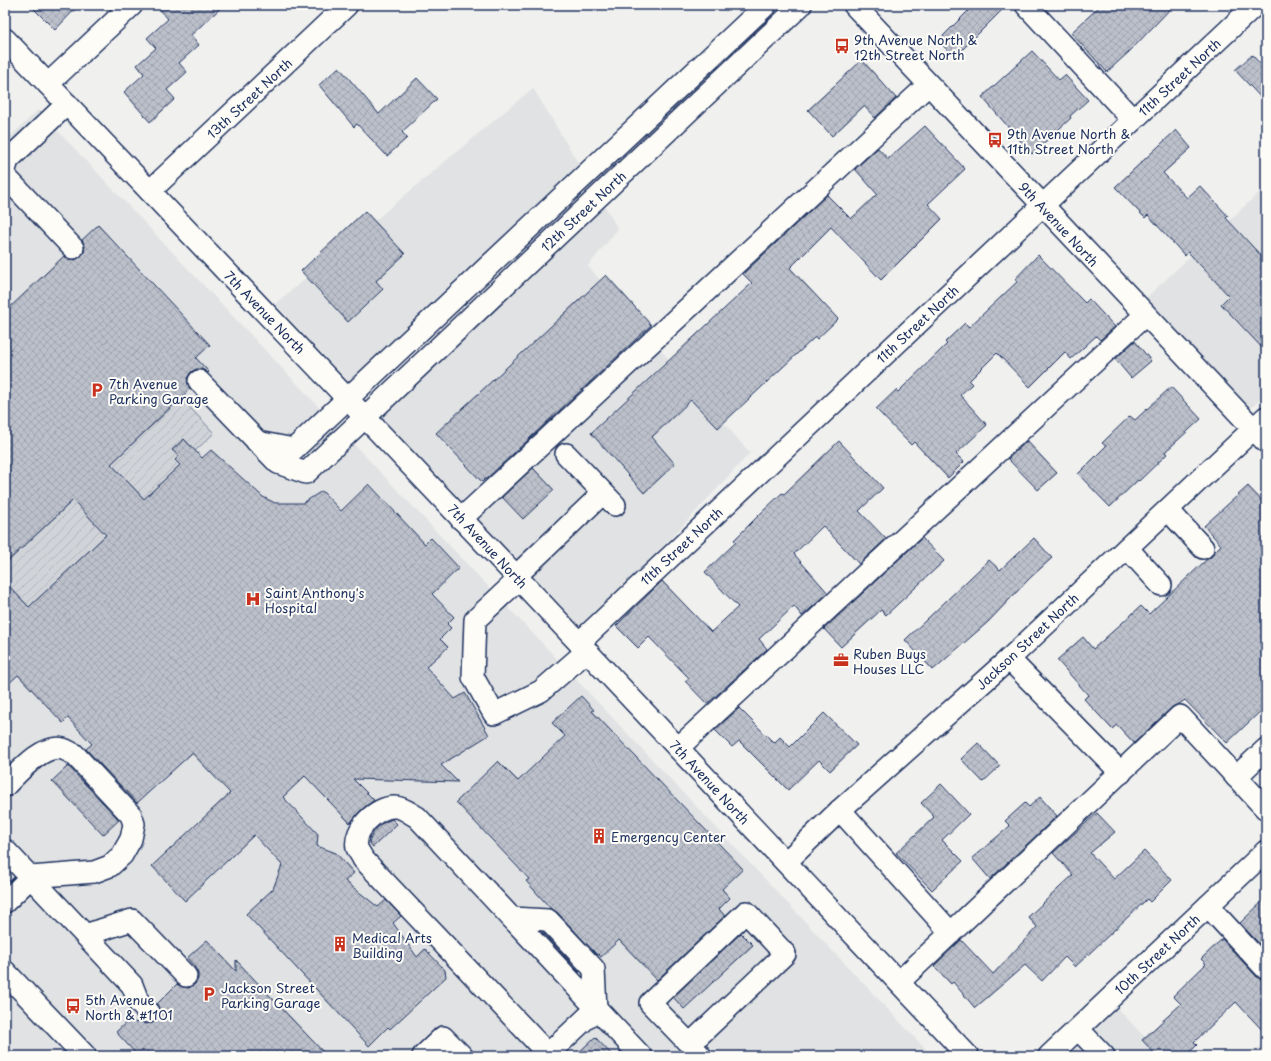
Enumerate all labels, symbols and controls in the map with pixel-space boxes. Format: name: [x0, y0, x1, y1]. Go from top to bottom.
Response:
place label: 9th Avenue North & 12th Street North: [854, 30, 977, 64]
street label: 11th Street North: [1133, 34, 1225, 120]
bus stop icon: 9th Avenue North & 12th Street North: [833, 37, 851, 55]
street label: 13th Street North: [202, 53, 296, 143]
place label: 9th Avenue North & 11th Street North: [1007, 124, 1130, 158]
bus stop icon: 9th Avenue North & 11th Street North: [986, 131, 1004, 149]
street label: 12th Street North: [536, 166, 630, 256]
street label: 9th Avenue North: [1015, 178, 1103, 270]
street label: 7th Avenue North: [220, 266, 310, 358]
street label: 11th Street North: [871, 281, 963, 367]
place label: 7th Avenue Parking Garage: [109, 374, 208, 408]
parking icon: 7th Avenue Parking Garage: [88, 381, 106, 399]
street label: 7th Avenue North: [444, 500, 532, 592]
street label: 11th Street North: [635, 503, 727, 589]
place label: Saint Anthony's Hospital: [265, 583, 364, 617]
street label: Jackson Street North: [972, 588, 1082, 694]
hospital icon: Saint Anthony's Hospital: [244, 590, 262, 608]
place label: Ruben Buys Houses LLC: [853, 644, 926, 678]
office icon: Ruben Buys Houses LLC: [832, 651, 850, 669]
street label: 7th Avenue North: [666, 736, 754, 828]
building icon: Emergency Center: [590, 827, 608, 845]
place label: Emergency Center: [611, 827, 727, 846]
street label: 10th Street North: [1110, 909, 1204, 999]
place label: Medical Arts Building: [352, 928, 432, 962]
building icon: Medical Arts Building: [331, 935, 349, 953]
place label: Jackson Street Parking Garage: [221, 978, 320, 1012]
parking icon: Jackson Street Parking Garage: [200, 985, 218, 1003]
place label: 5th Avenue North & #1101: [85, 990, 173, 1024]
bus stop icon: 5th Avenue North & #1101: [64, 997, 82, 1015]

